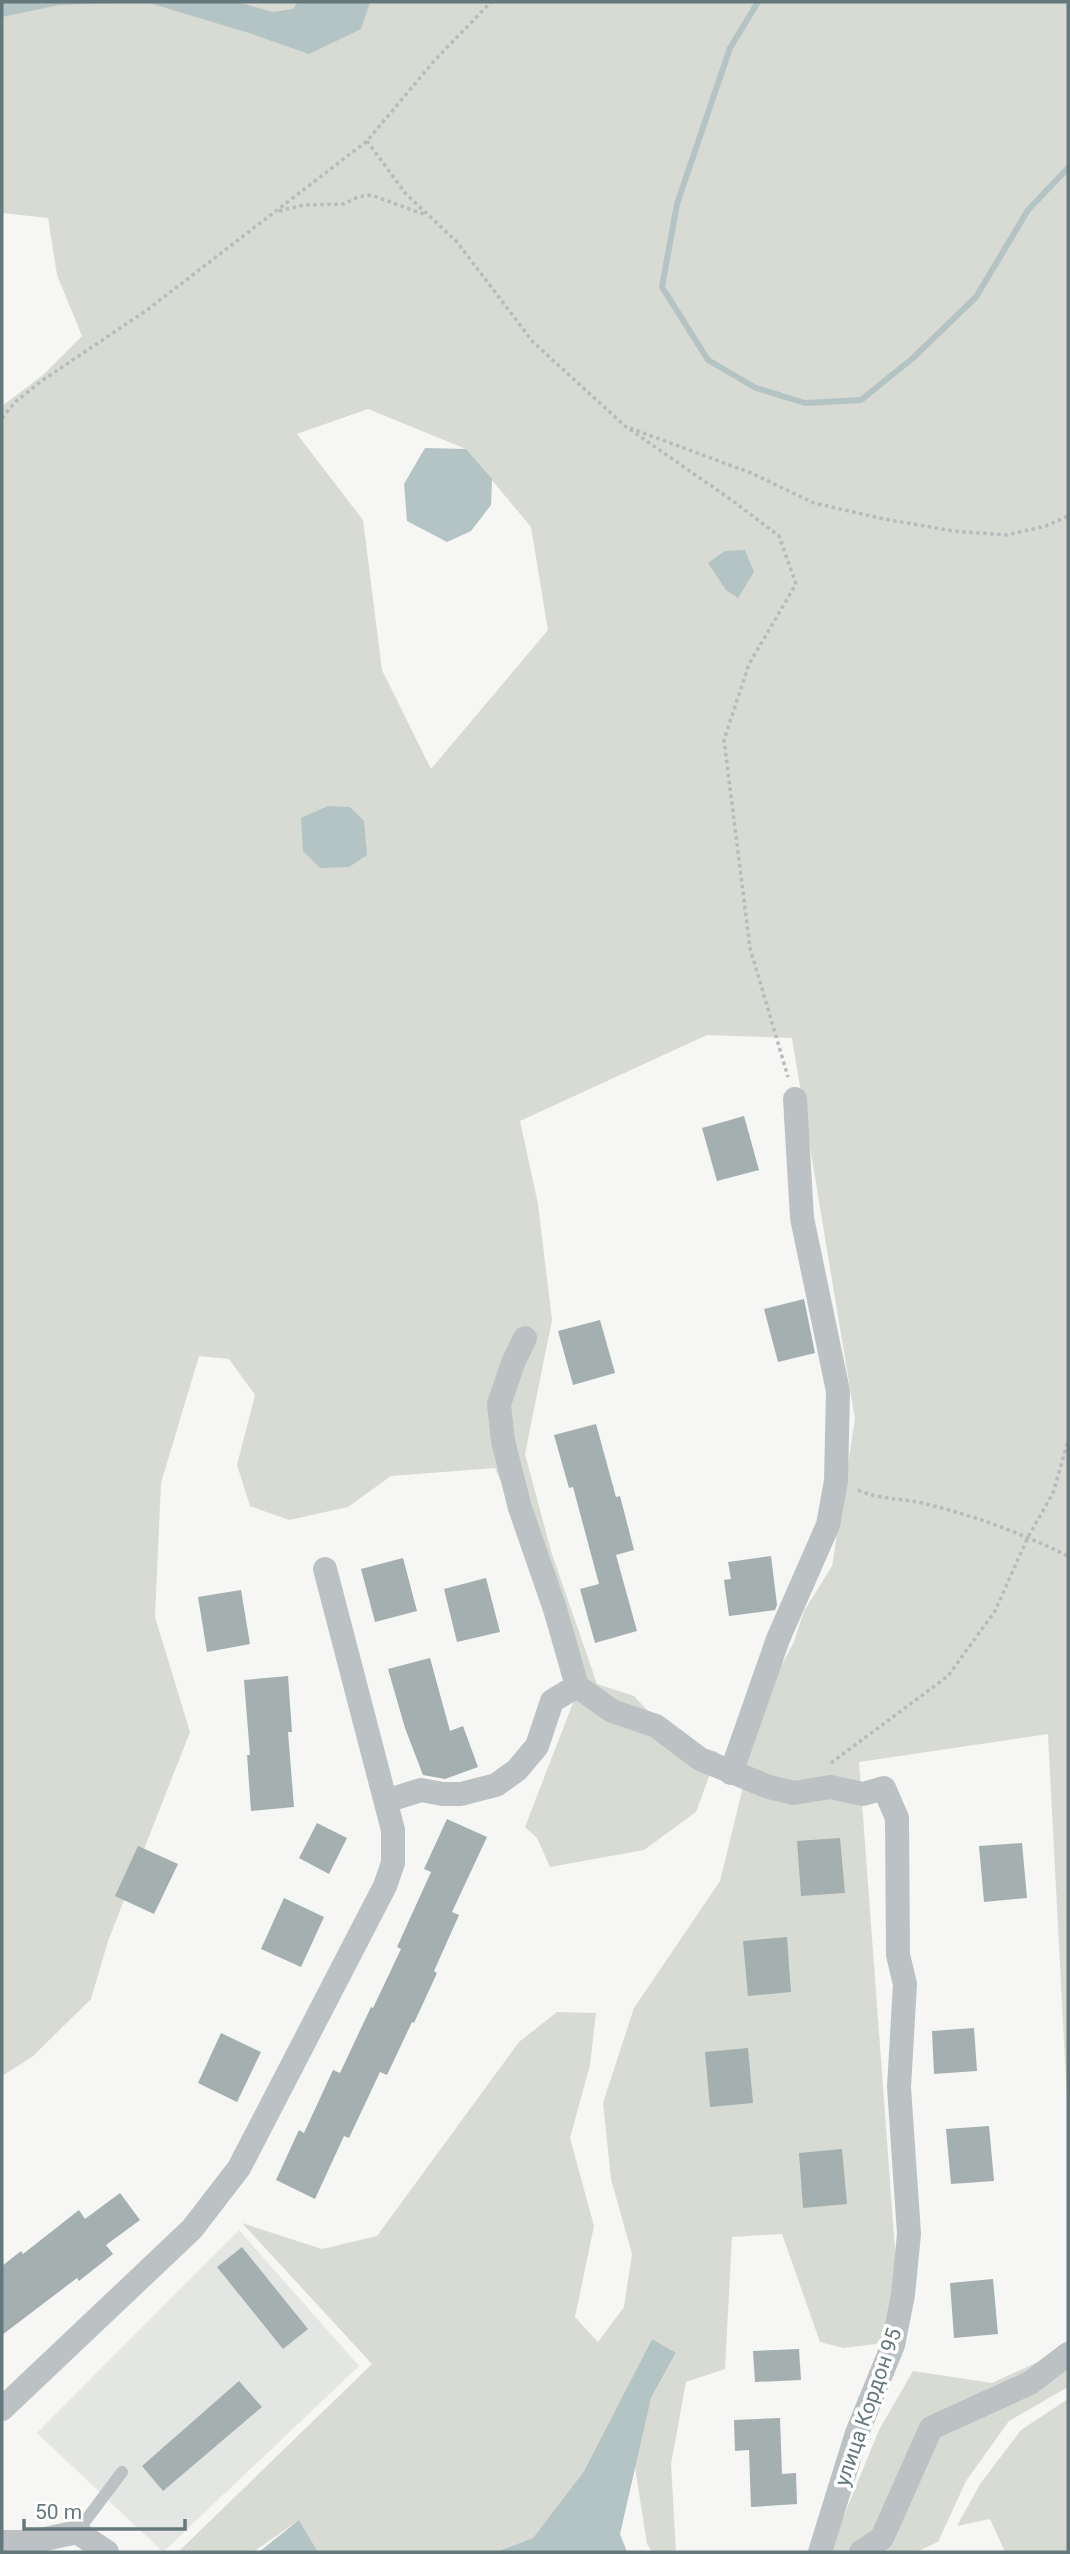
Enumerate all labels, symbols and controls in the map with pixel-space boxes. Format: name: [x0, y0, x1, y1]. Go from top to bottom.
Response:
street label: улица Кордон 95: [830, 2325, 906, 2489]
scale bar: [24, 2488, 186, 2532]
text: 50 m: [35, 2500, 82, 2524]

